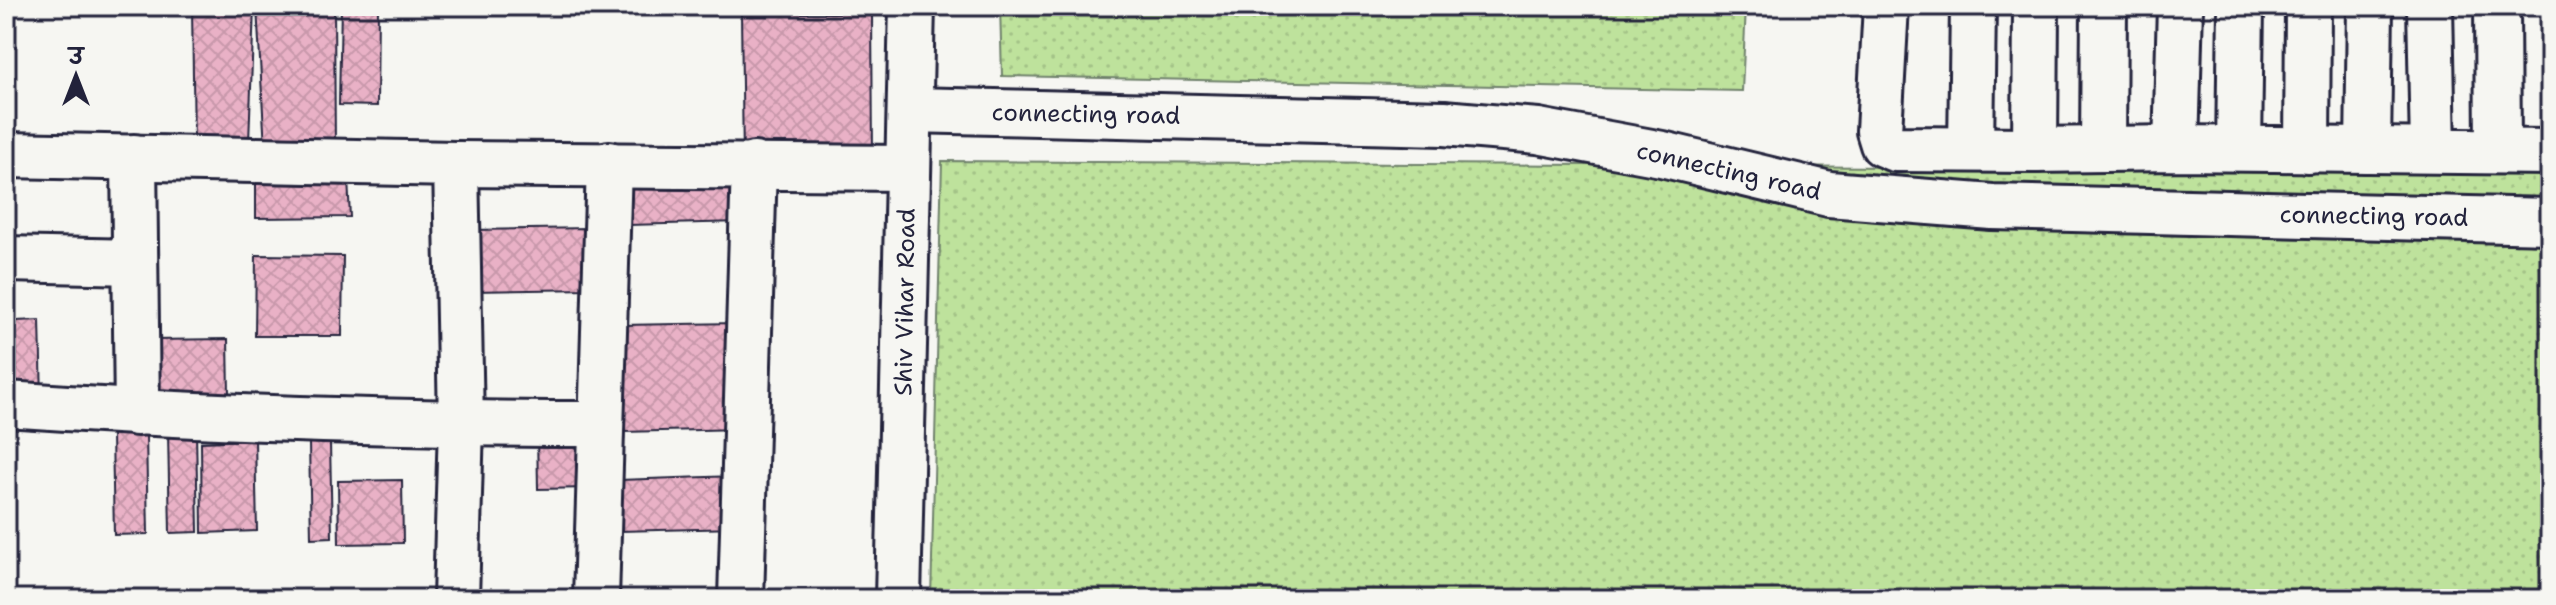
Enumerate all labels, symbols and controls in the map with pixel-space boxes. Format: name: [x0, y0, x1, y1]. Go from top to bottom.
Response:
north arrow: [36, 36, 116, 116]
text: उ: [67, 42, 86, 71]
street label: connecting road: [991, 96, 1181, 132]
street label: connecting road: [1634, 134, 1824, 208]
street label: connecting road: [2279, 198, 2469, 234]
street label: Shiv Vihar Road: [887, 208, 923, 396]

